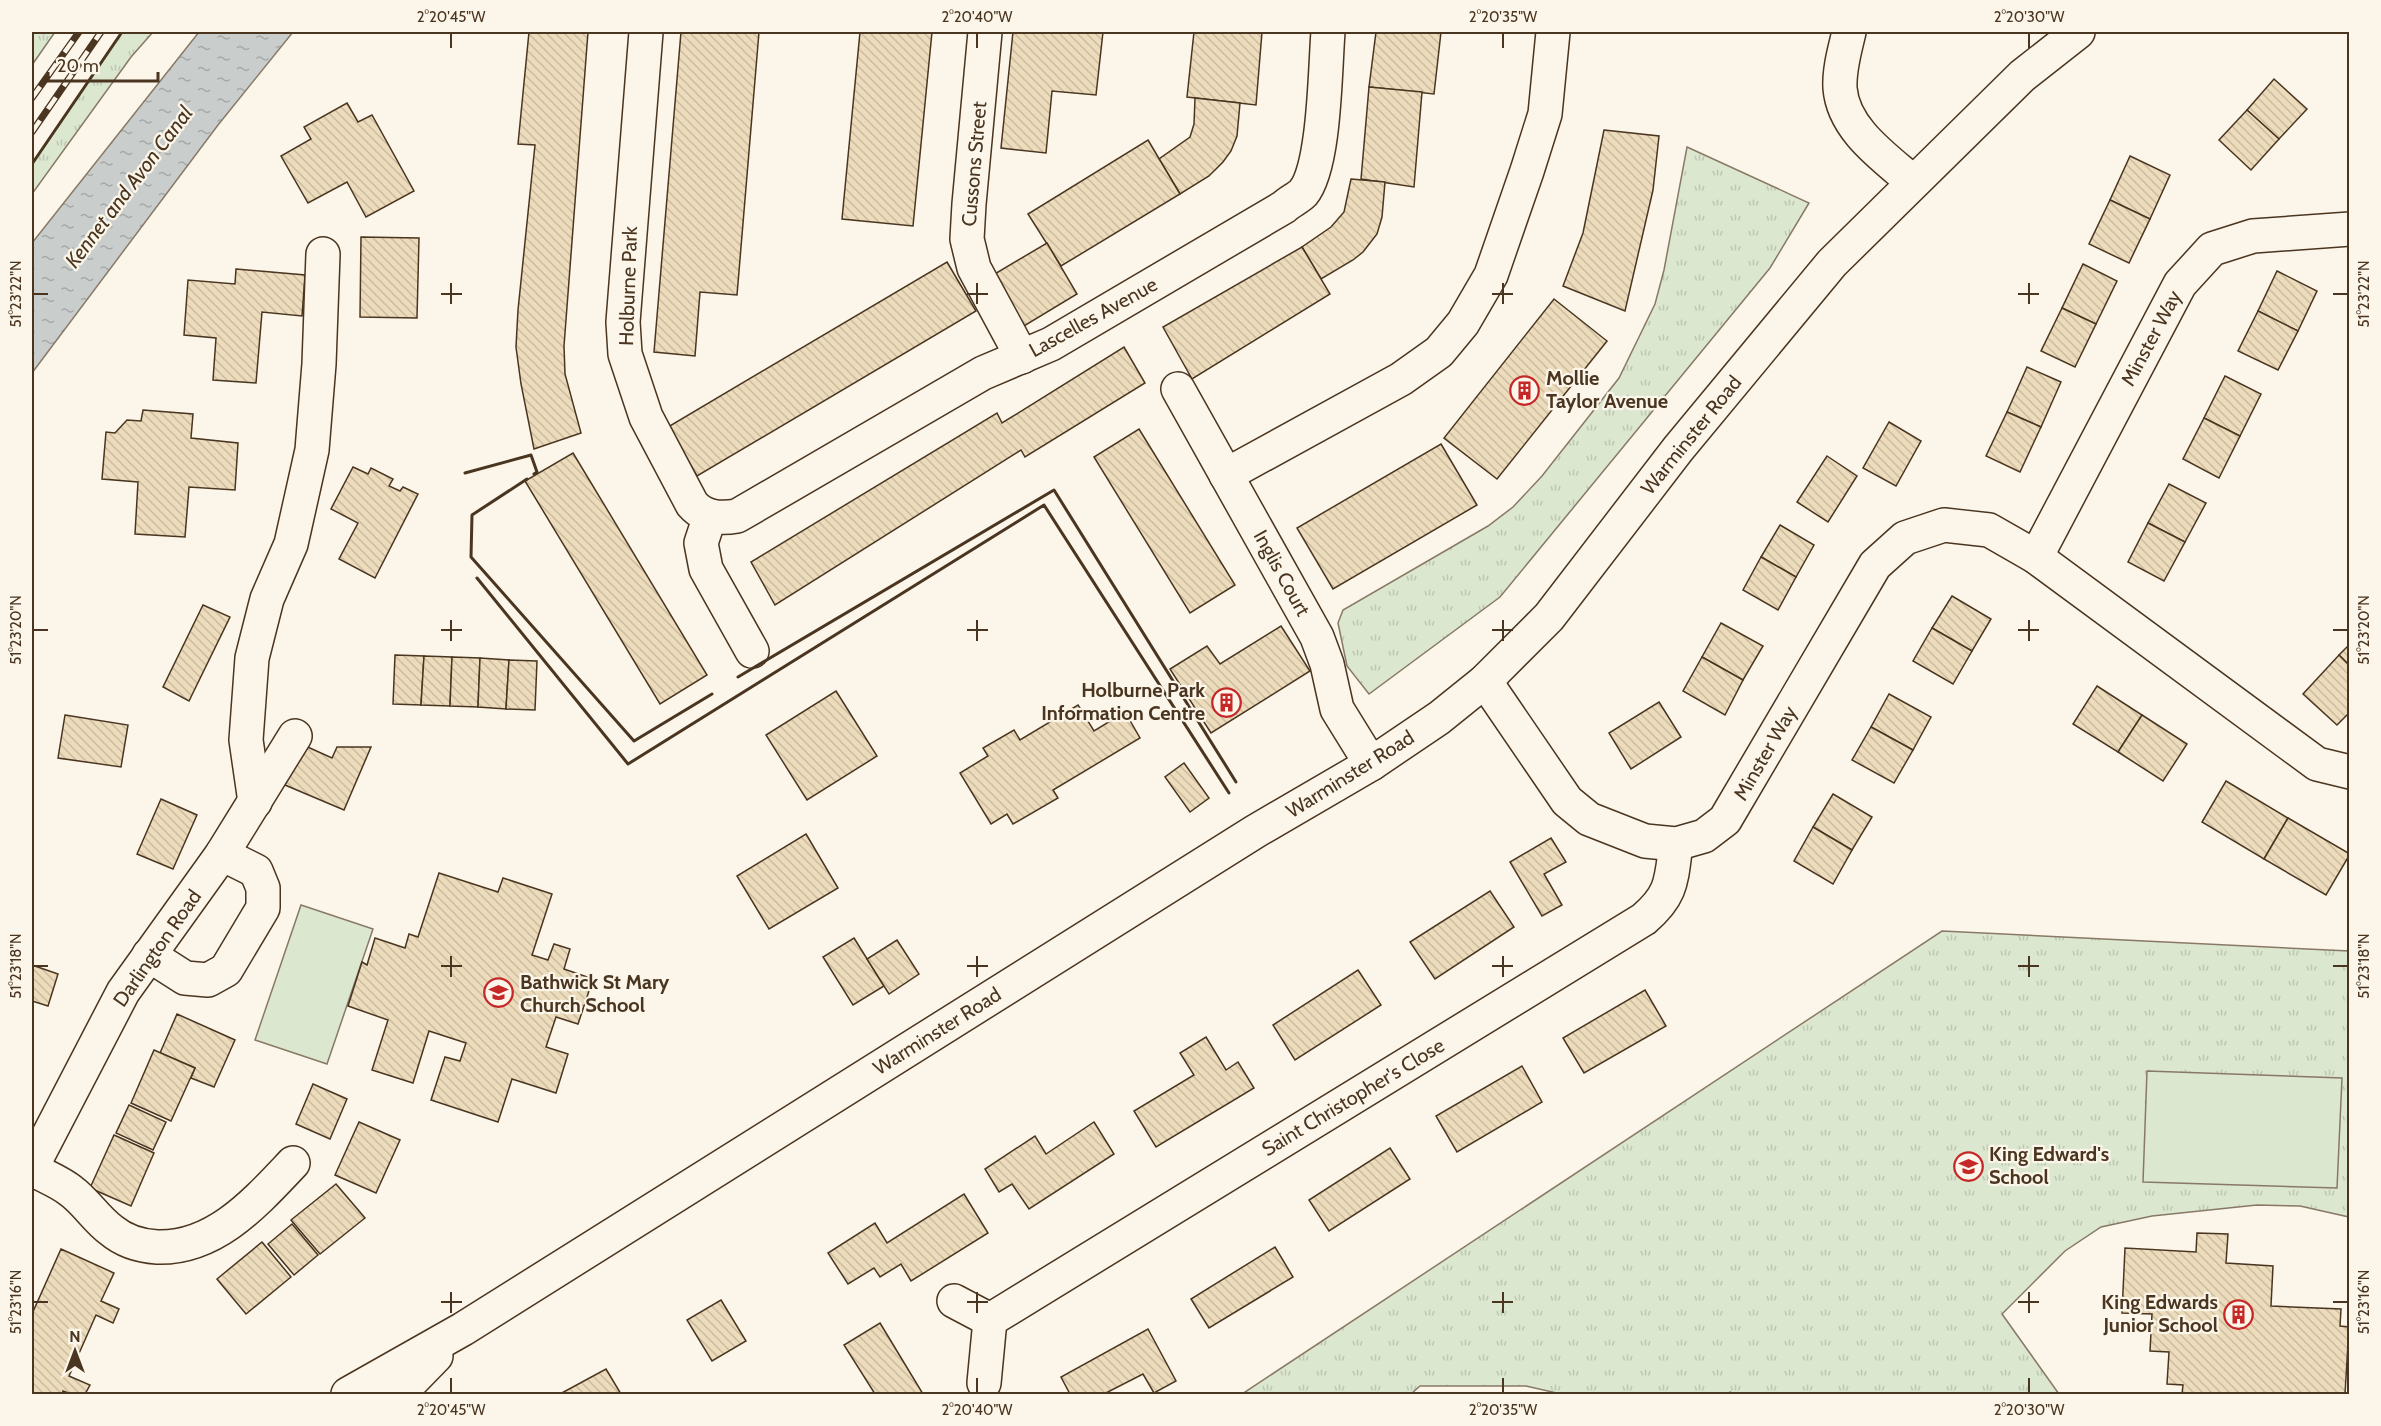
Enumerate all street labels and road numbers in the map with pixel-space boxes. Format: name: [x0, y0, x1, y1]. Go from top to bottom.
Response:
street label: Cussons Street: [957, 100, 991, 228]
street label: Holburne Park: [614, 226, 642, 346]
street label: Lascelles Avenue: [1025, 272, 1161, 362]
street label: Minster Way: [2116, 286, 2186, 390]
street label: Warminster Road: [1636, 371, 1746, 499]
street label: Inglis Court: [1249, 526, 1315, 620]
street label: Minster Way: [1728, 702, 1802, 804]
street label: Warminster Road: [1282, 725, 1418, 823]
street label: Darlington Road: [108, 885, 206, 1011]
street label: Warminster Road: [869, 982, 1005, 1080]
street label: Saint Christopher's Close: [1257, 1033, 1449, 1161]

